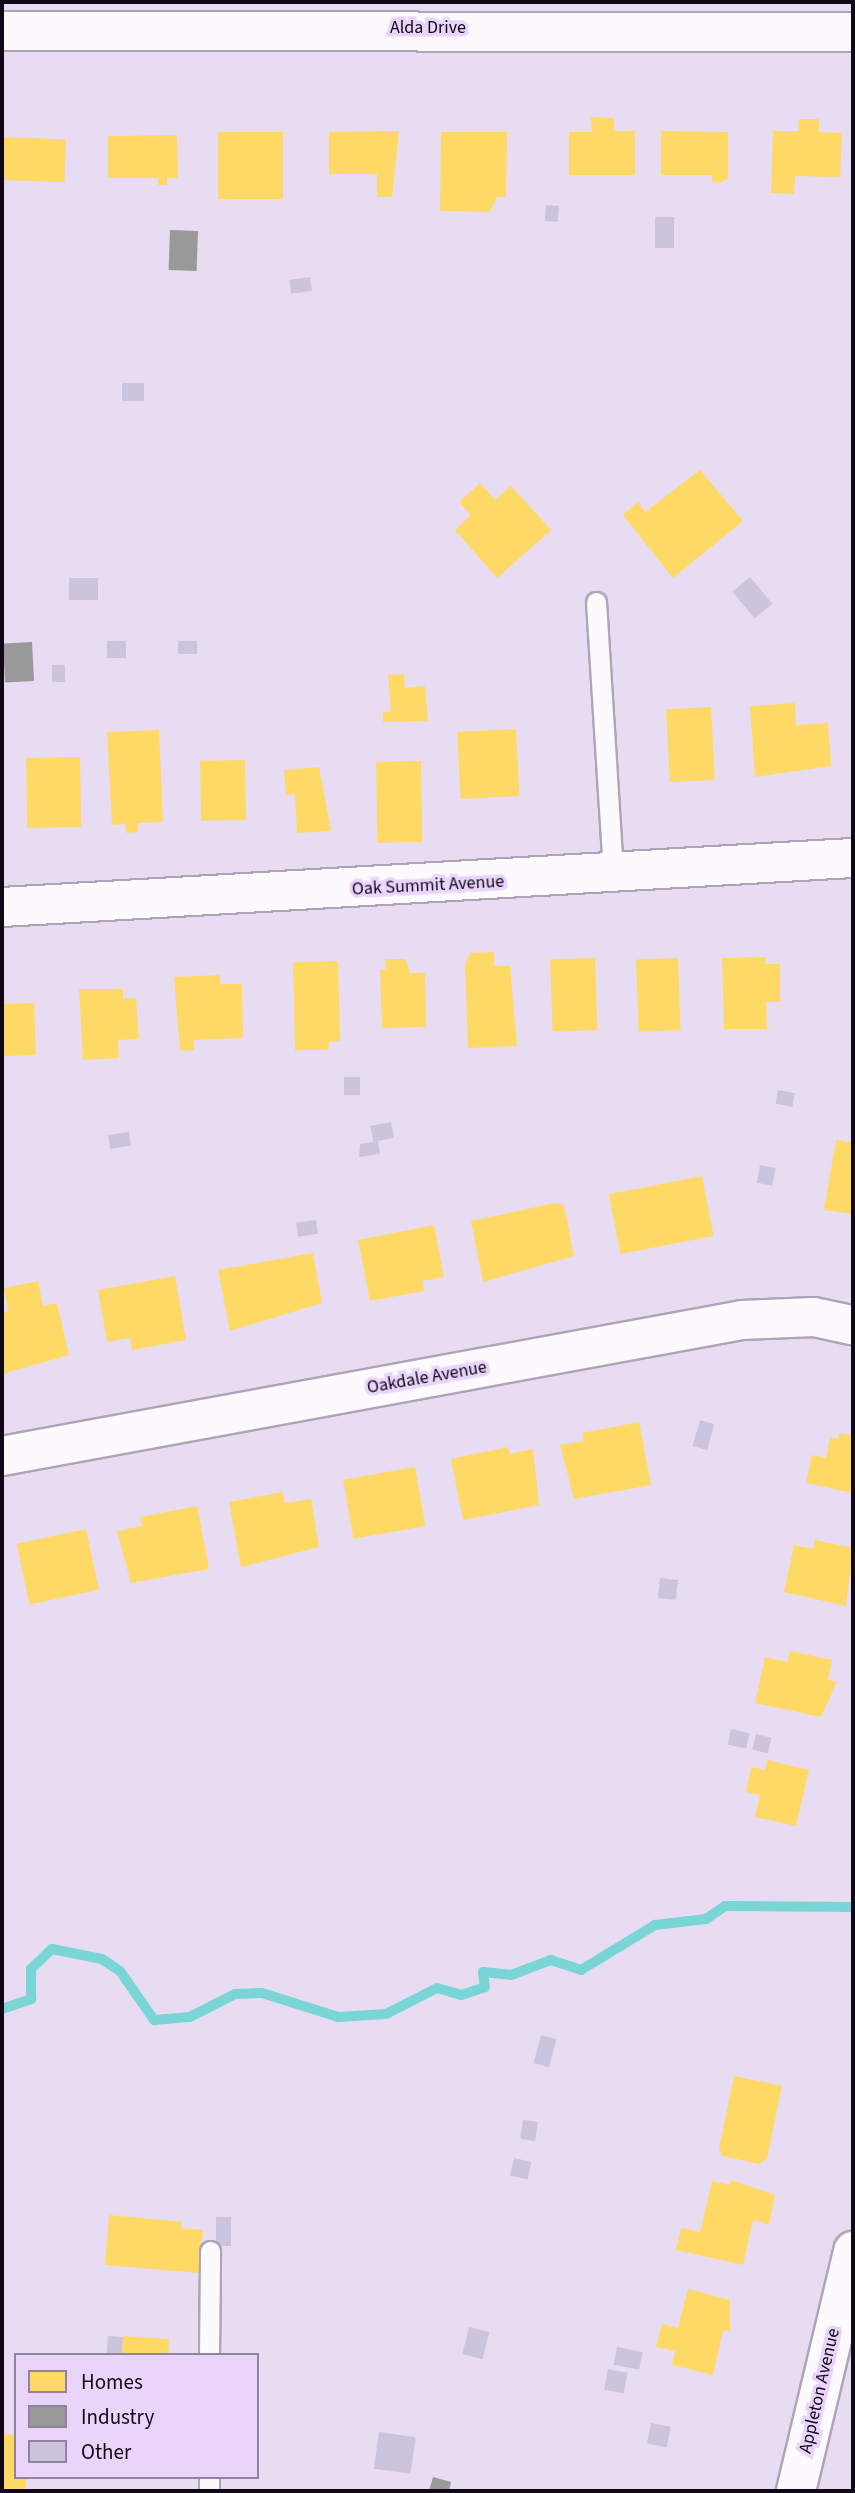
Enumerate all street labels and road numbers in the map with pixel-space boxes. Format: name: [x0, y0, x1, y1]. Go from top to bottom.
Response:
street label: Alda Drive: [390, 17, 466, 39]
street label: Oak Summit Avenue: [351, 871, 505, 901]
street label: Oakdale Avenue: [365, 1357, 489, 1399]
street label: Appleton Avenue: [795, 2326, 845, 2456]

